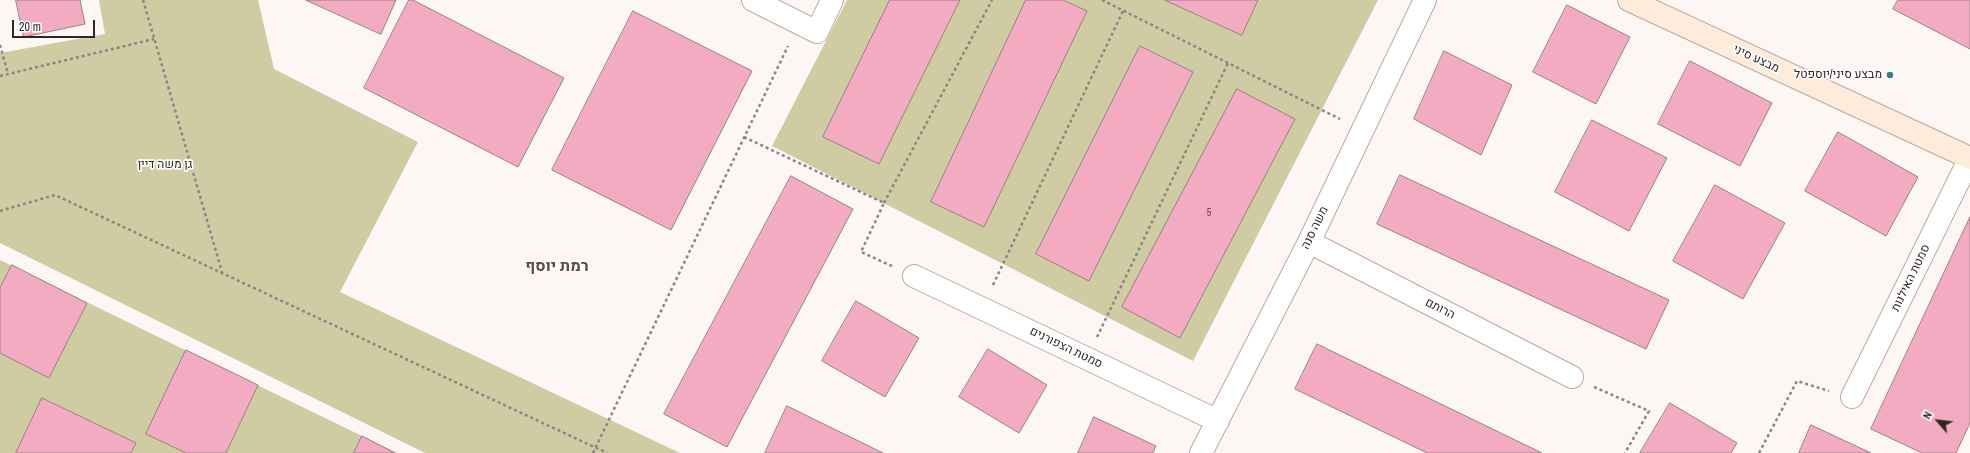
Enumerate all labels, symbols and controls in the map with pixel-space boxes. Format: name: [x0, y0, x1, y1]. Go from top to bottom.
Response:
scale bar: [14, 12, 97, 38]
text: 20 m: [19, 19, 41, 35]
street label: מבצע סיני: [1731, 42, 1781, 76]
place label: מבצע סיני/יוספטל: [1794, 68, 1882, 82]
marker: מבצע סיני/יוספטל: [1885, 70, 1895, 80]
park label: גן משה דיין: [138, 158, 192, 172]
street label: משה סנה: [1298, 204, 1332, 252]
house number: 5: [1207, 207, 1211, 219]
street label: סמטת האילנות: [1889, 242, 1933, 314]
district label: רמת יוסף: [525, 257, 589, 277]
street label: הרותם: [1423, 295, 1457, 323]
street label: סמטת הצפורנים: [1027, 324, 1105, 372]
north arrow: [1918, 401, 1958, 441]
text: N: [1920, 409, 1935, 422]

